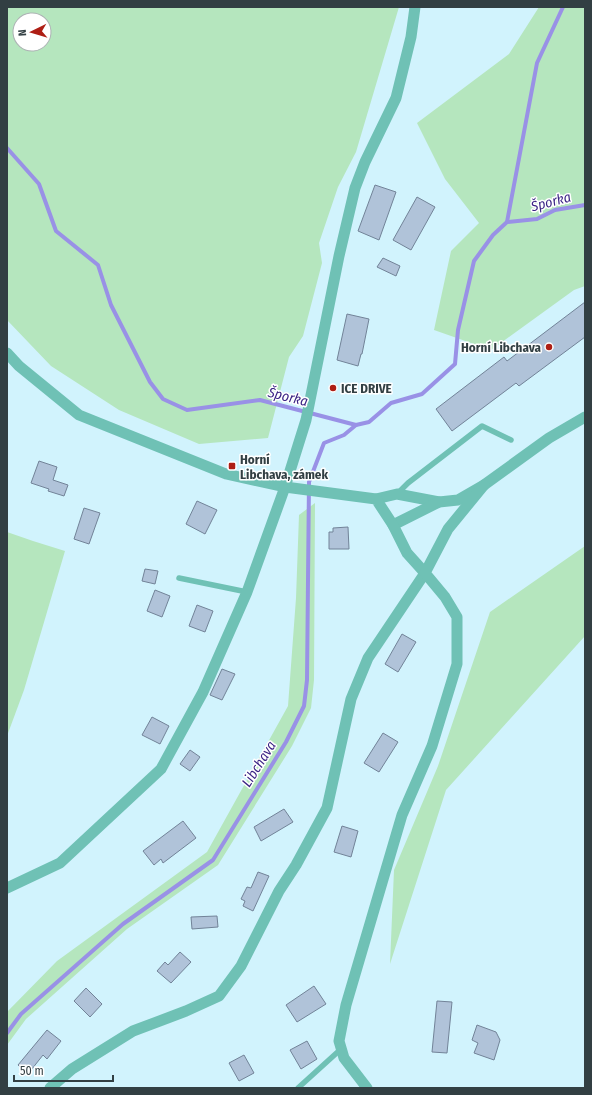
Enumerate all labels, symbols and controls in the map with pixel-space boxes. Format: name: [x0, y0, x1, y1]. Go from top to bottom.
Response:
north arrow: [12, 12, 52, 52]
text: N: [16, 29, 29, 37]
water label: Šporka: [528, 188, 573, 216]
place label: Horní Libchava: [461, 340, 542, 355]
marker: Horní Libchava: [544, 342, 554, 352]
place label: ICE DRIVE: [341, 381, 392, 396]
water label: Šporka: [265, 383, 310, 410]
marker: ICE DRIVE: [328, 383, 338, 393]
place label: Horní Libchava, zámek: [240, 452, 328, 482]
marker: Horní Libchava, zámek: [227, 461, 237, 471]
water label: Libchava: [238, 738, 280, 790]
scale bar: [14, 1057, 113, 1083]
text: 50 m: [20, 1064, 44, 1078]

